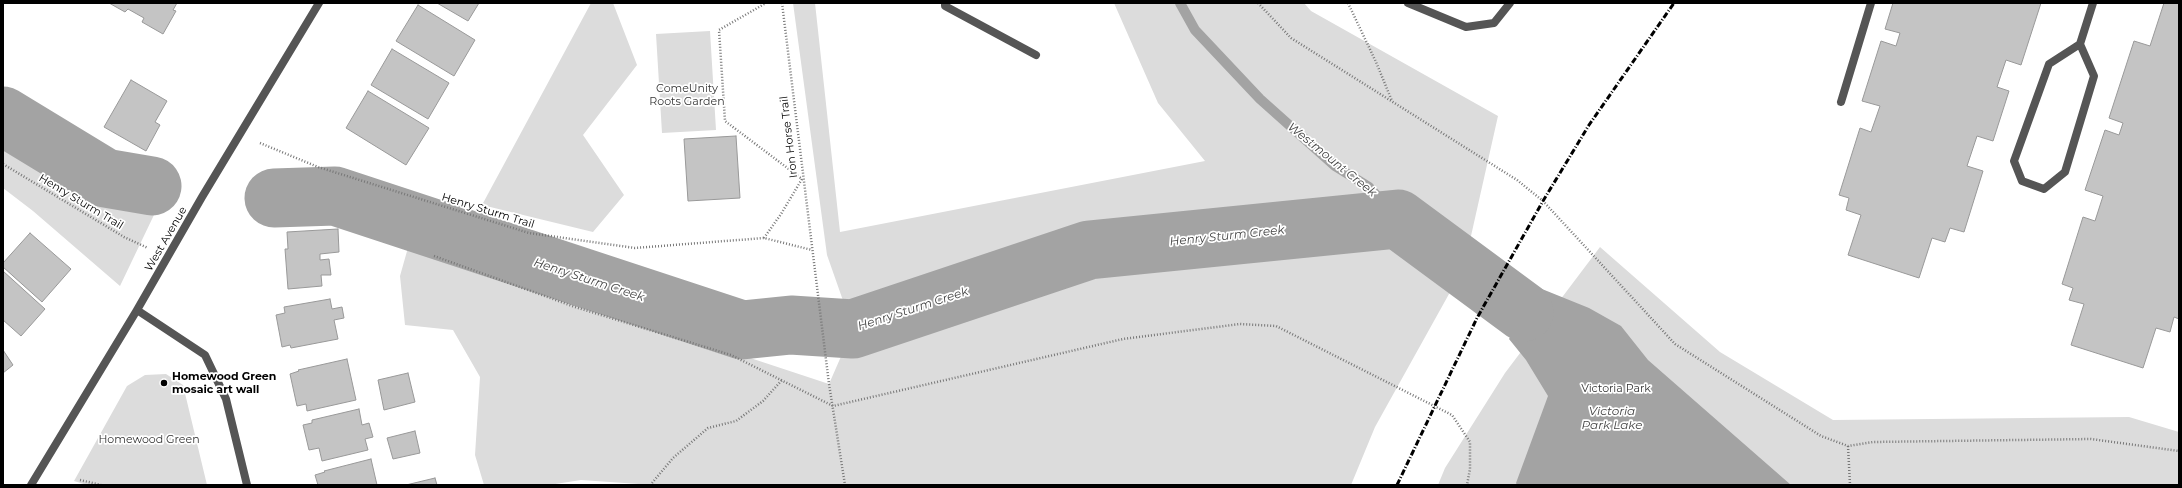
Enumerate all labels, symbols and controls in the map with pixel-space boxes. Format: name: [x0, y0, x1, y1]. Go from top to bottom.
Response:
park label: ComeUnity Roots Garden: [649, 82, 725, 108]
street label: Iron Horse Trail: [777, 95, 801, 179]
water label: Westmount Creek: [1285, 120, 1379, 200]
street label: Henry Sturm Trail: [36, 172, 126, 232]
street label: Henry Sturm Trail: [440, 191, 536, 231]
street label: West Avenue: [142, 204, 190, 274]
water label: Henry Sturm Creek: [1169, 223, 1285, 249]
water label: Henry Sturm Creek: [532, 255, 646, 305]
water label: Henry Sturm Creek: [856, 284, 970, 334]
place label: Homewood Green mosaic art wall: [172, 370, 276, 396]
marker: Homewood Green mosaic art wall: [159, 378, 169, 388]
park label: Victoria Park: [1581, 382, 1651, 396]
water label: Victoria Park Lake: [1582, 404, 1642, 432]
park label: Homewood Green: [98, 433, 200, 447]

